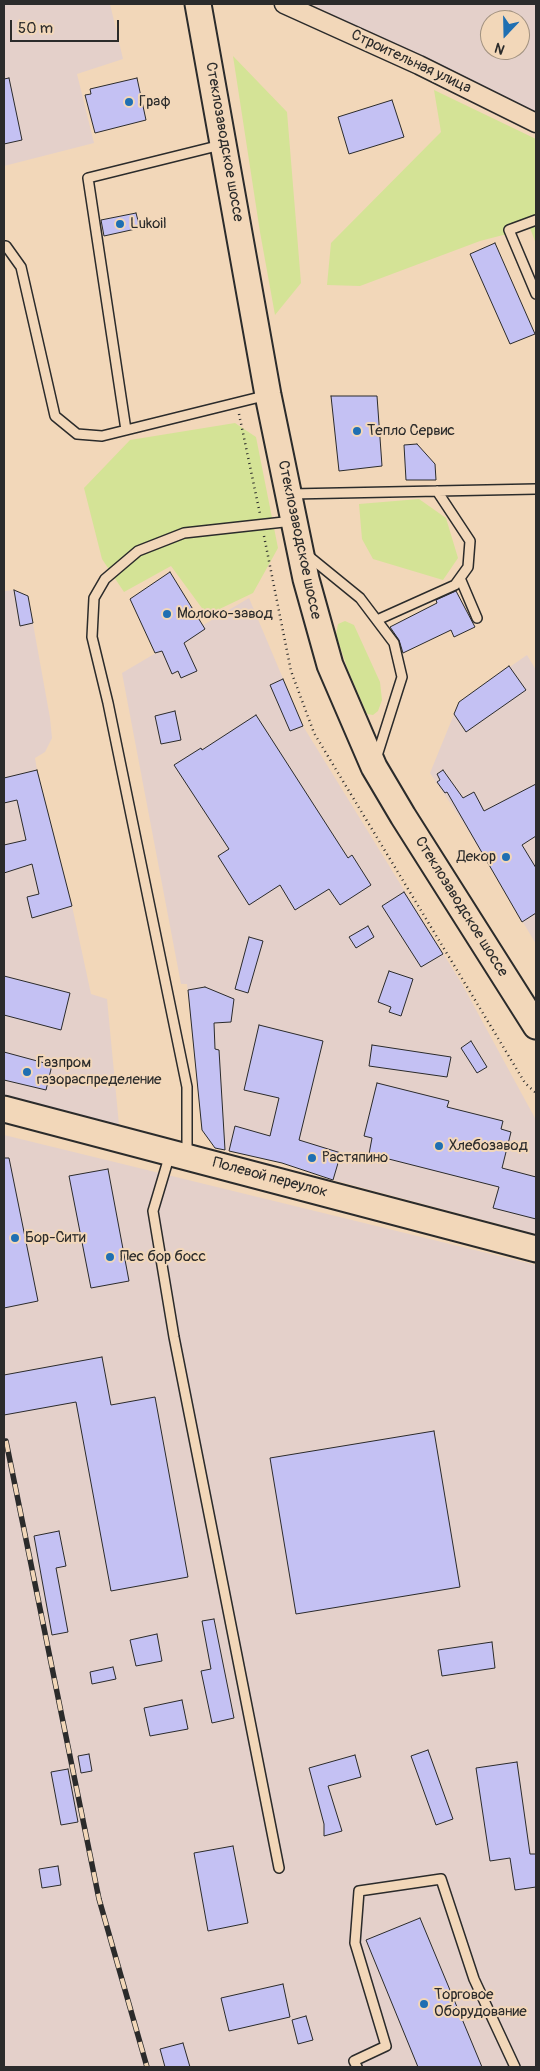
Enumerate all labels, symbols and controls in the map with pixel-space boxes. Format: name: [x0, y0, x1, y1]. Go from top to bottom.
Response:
scale bar: [12, 10, 121, 42]
north arrow: [480, 10, 530, 60]
text: 50 m: [18, 19, 53, 38]
street label: Строительная улица: [348, 26, 474, 98]
text: N: [492, 39, 507, 58]
street label: Стеклозаводское шоссе: [201, 61, 247, 223]
place label: Граф: [139, 93, 171, 111]
marker: Граф: [123, 96, 135, 108]
place label: Lukoil: [130, 215, 167, 233]
marker: Lukoil: [114, 218, 126, 230]
place label: Тепло Сервис: [367, 422, 455, 440]
marker: Тепло Сервис: [351, 425, 363, 437]
street label: Стеклозаводское шоссе: [273, 459, 325, 621]
place label: Молоко-завод: [177, 605, 273, 623]
marker: Молоко-завод: [161, 608, 173, 620]
street label: Стеклозаводское шоссе: [410, 834, 512, 980]
place label: Декор: [457, 848, 496, 866]
marker: Декор: [500, 851, 512, 863]
place label: Газпром газораспределение: [37, 1054, 161, 1089]
marker: Газпром газораспределение: [21, 1066, 33, 1078]
place label: Хлебозавод: [449, 1137, 528, 1155]
marker: Хлебозавод: [433, 1140, 445, 1152]
place label: Растяпино: [322, 1149, 388, 1167]
marker: Растяпино: [306, 1152, 318, 1164]
street label: Полевой переулок: [211, 1154, 329, 1202]
place label: Бор-Сити: [25, 1229, 86, 1247]
marker: Бор-Сити: [9, 1232, 21, 1244]
place label: Пес бор босс: [120, 1248, 206, 1266]
marker: Пес бор босс: [104, 1251, 116, 1263]
place label: Торговое Оборудование: [434, 1986, 527, 2021]
marker: Торговое Оборудование: [418, 1998, 430, 2010]

